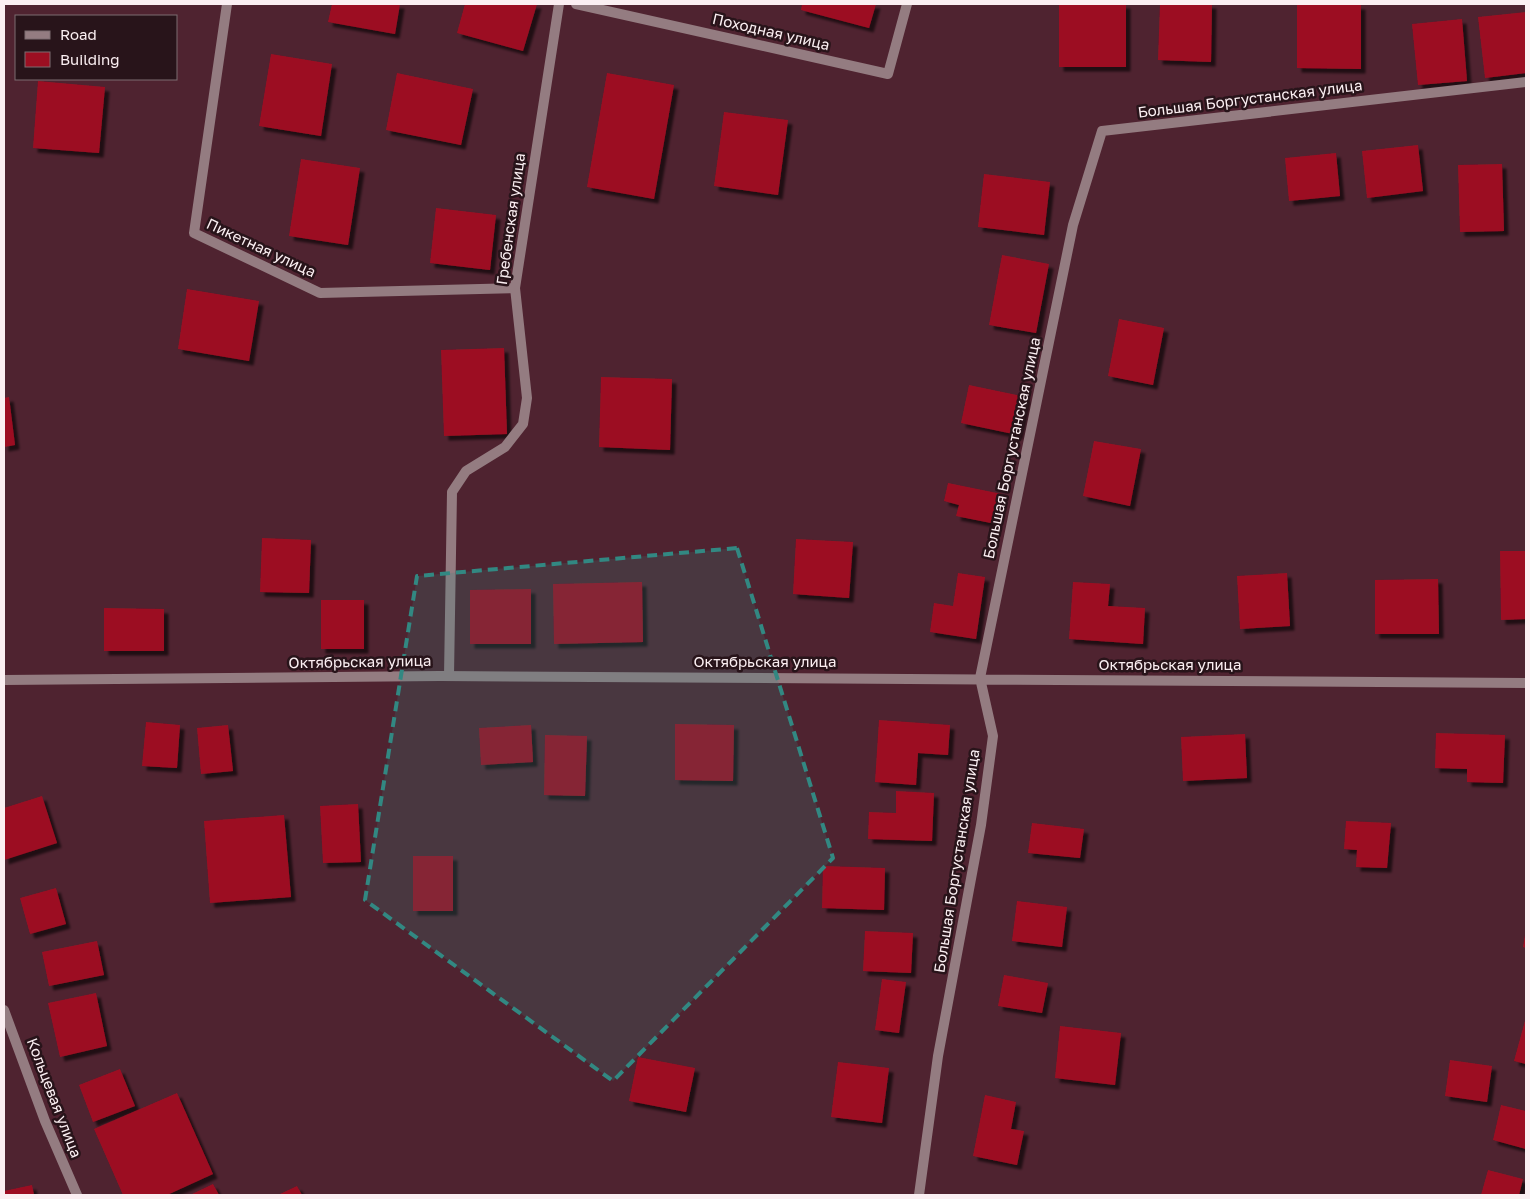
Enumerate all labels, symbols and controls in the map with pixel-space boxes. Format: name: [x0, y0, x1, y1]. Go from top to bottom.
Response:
street label: Походная улица: [711, 9, 832, 53]
legend: [15, 15, 178, 80]
text: Road: [60, 25, 97, 43]
text: Building: [60, 50, 120, 68]
street label: Большая Боргустанская улица: [1137, 75, 1363, 121]
street label: Гребенская улица: [492, 152, 528, 286]
street label: Пикетная улица: [204, 214, 319, 280]
street label: Большая Боргустанская улица: [979, 335, 1043, 560]
street label: Октябрьская улица: [288, 651, 432, 671]
street label: Октябрьская улица: [693, 652, 837, 670]
street label: Октябрьская улица: [1098, 655, 1242, 673]
street label: Большая Боргустанская улица: [929, 748, 983, 974]
street label: Кольцевая улица: [24, 1035, 86, 1160]

